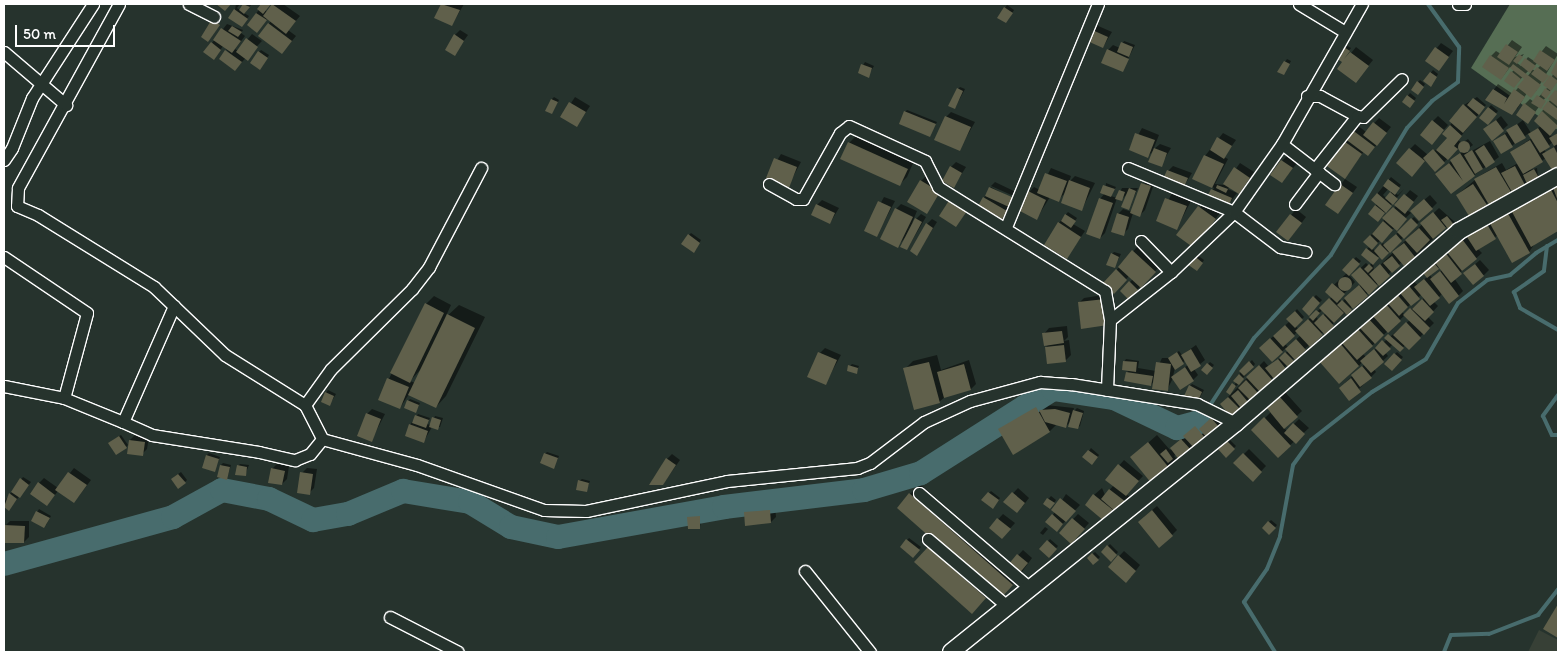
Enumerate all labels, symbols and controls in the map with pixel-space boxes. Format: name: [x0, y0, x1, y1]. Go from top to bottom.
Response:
scale bar: [18, 15, 118, 47]
text: 50 m: [23, 25, 56, 43]

